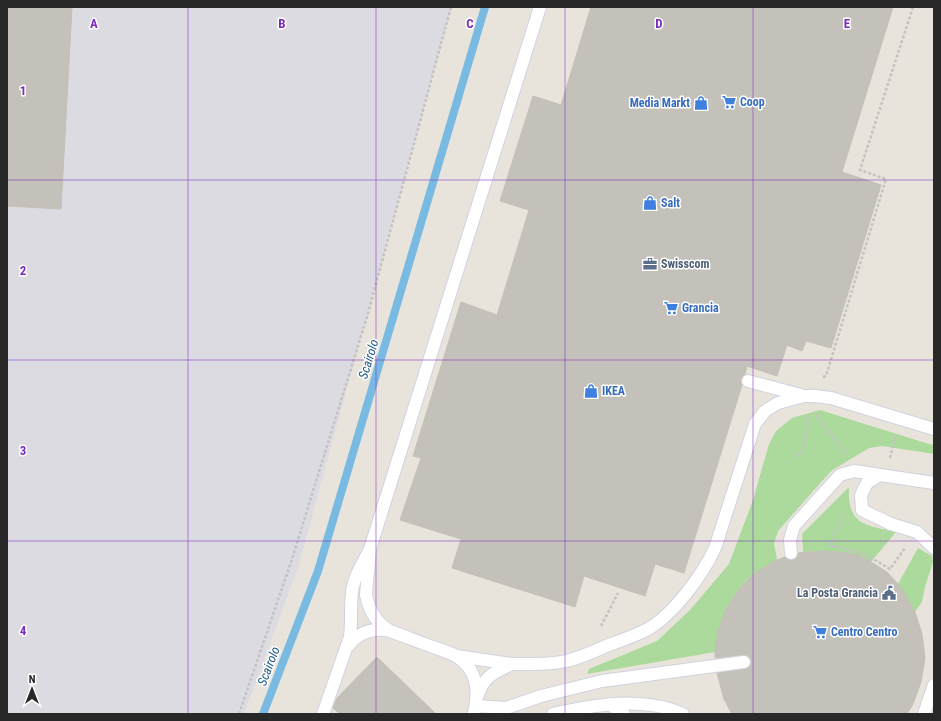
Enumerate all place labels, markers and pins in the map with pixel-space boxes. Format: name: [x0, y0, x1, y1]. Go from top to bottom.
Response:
supermarket icon: Coop: [721, 94, 737, 110]
shop icon: Media Markt: [693, 95, 709, 111]
place label: Coop: [740, 95, 765, 109]
place label: Media Markt: [630, 96, 690, 110]
shop icon: Salt: [642, 195, 658, 211]
place label: Salt: [661, 196, 680, 210]
office icon: Swisscom: [642, 256, 658, 272]
place label: Swisscom: [661, 257, 709, 271]
supermarket icon: Grancia: [663, 300, 679, 316]
place label: Grancia: [682, 301, 719, 315]
shop icon: IKEA: [583, 383, 599, 399]
place label: IKEA: [602, 384, 626, 398]
public building icon: La Posta Grancia: [881, 585, 897, 601]
place label: La Posta Grancia: [797, 586, 878, 600]
supermarket icon: Centro Centro: [812, 624, 828, 640]
place label: Centro Centro: [831, 625, 898, 639]

